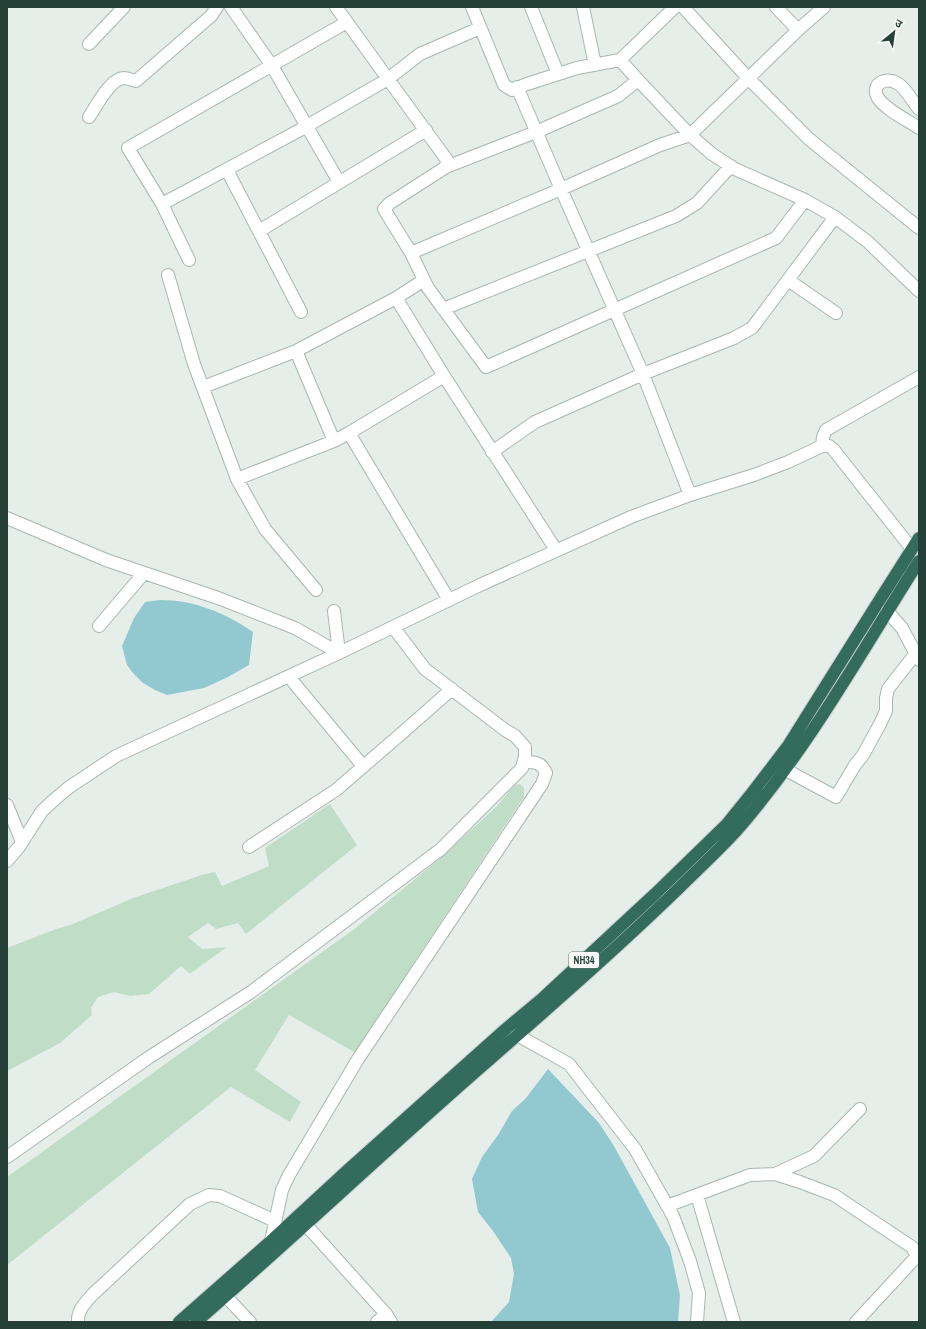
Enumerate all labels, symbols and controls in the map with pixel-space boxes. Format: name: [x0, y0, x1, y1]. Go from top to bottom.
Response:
north arrow: [874, 12, 914, 52]
text: उ: [893, 16, 906, 31]
road number: NH34: [569, 952, 599, 968]

